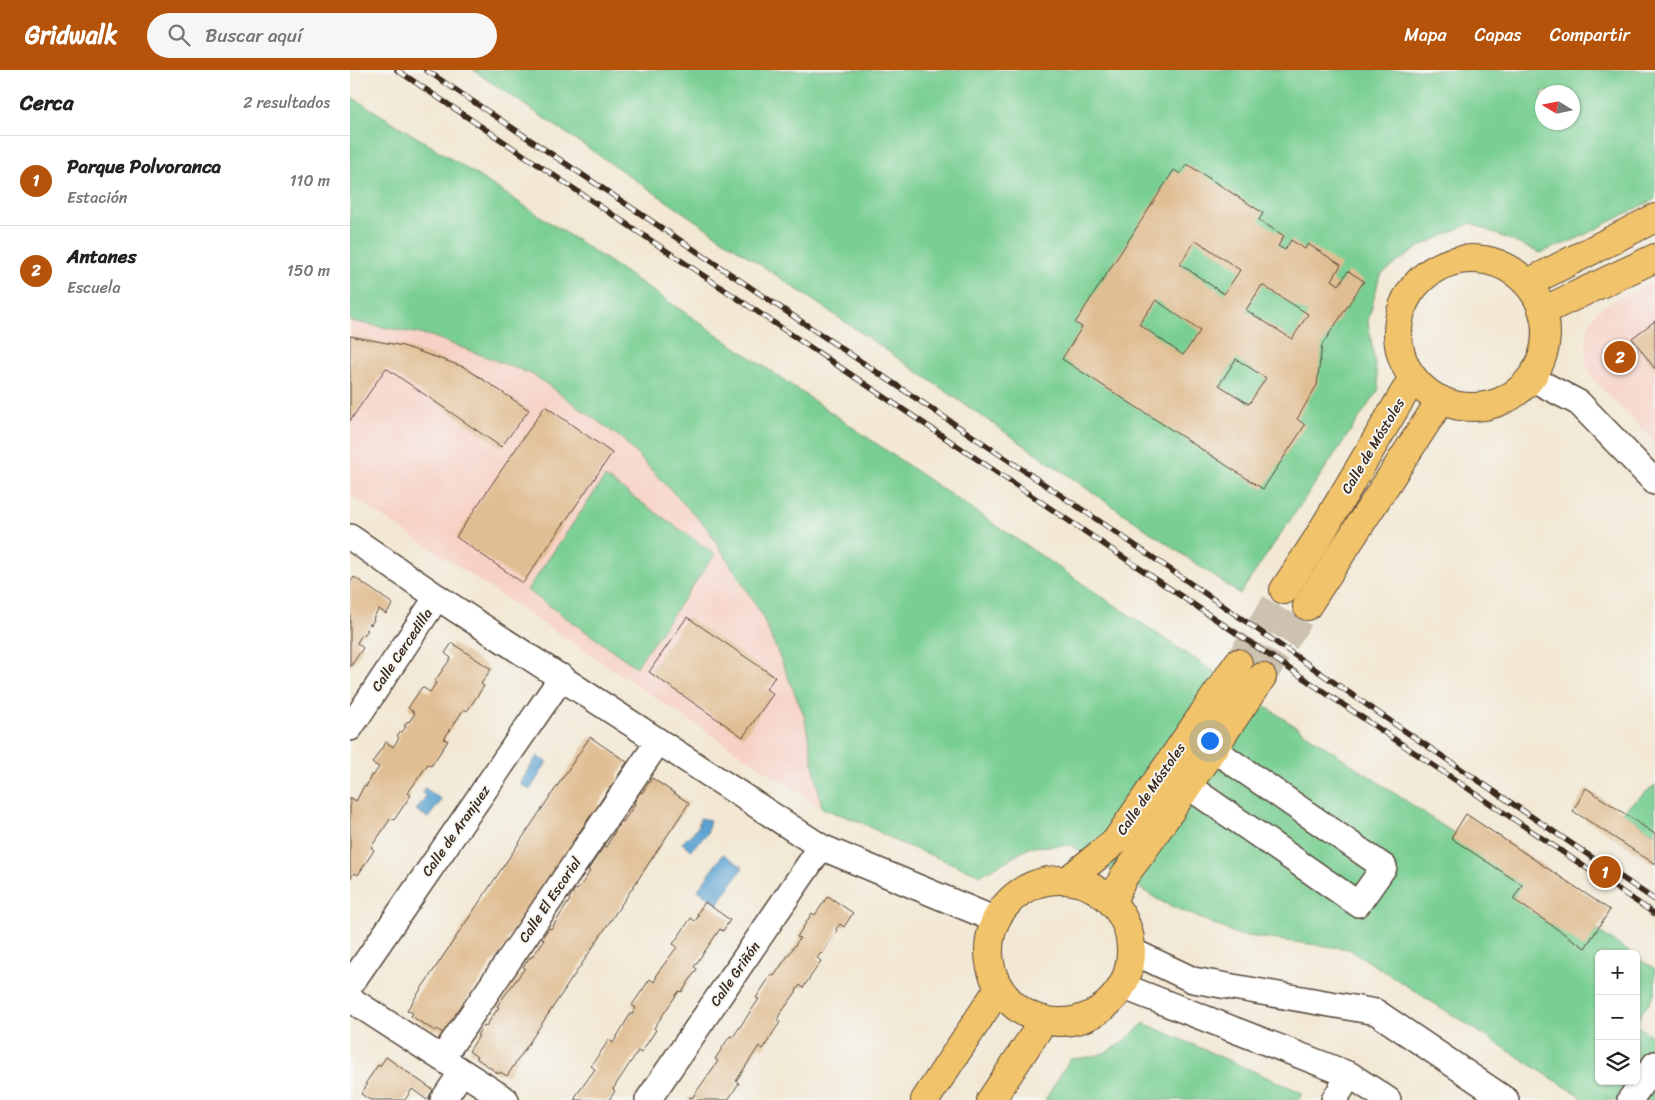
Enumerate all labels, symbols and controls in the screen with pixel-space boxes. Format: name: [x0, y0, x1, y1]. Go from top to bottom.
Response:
search box: [147, 13, 497, 58]
text: Gridwalk: [25, 14, 117, 56]
text: Buscar aquí: [205, 19, 302, 52]
text: Mapa: [1404, 19, 1447, 51]
text: Capas: [1475, 19, 1522, 51]
text: Compartir: [1550, 19, 1630, 51]
icon: search: [165, 21, 193, 49]
text: Cerca: [20, 84, 74, 122]
north arrow: [1535, 85, 1580, 130]
text: 2 resultados: [243, 88, 330, 117]
text: Parque Polvoranca: [67, 150, 221, 183]
text: 1: [33, 166, 39, 195]
text: 110 m: [290, 166, 330, 195]
text: Estación: [67, 183, 127, 212]
text: Antanes: [67, 240, 136, 273]
text: 2: [31, 256, 41, 285]
text: 150 m: [287, 256, 330, 285]
text: Escuela: [67, 273, 121, 302]
pin: 2: [1604, 338, 1636, 376]
street label: Calle de Móstoles: [1334, 393, 1412, 499]
street label: Calle Cercedilla: [365, 603, 439, 697]
your location: [1197, 728, 1223, 754]
street label: Calle de Móstoles: [1110, 737, 1193, 840]
street label: Calle de Aranjuez: [415, 780, 497, 882]
street label: Calle El Escorial: [512, 851, 589, 948]
pin: 1: [1589, 853, 1621, 891]
street label: Calle Griñón: [703, 936, 767, 1012]
map controls: [1595, 950, 1640, 1085]
button: +: [1595, 950, 1640, 995]
button: −: [1595, 995, 1640, 1040]
button: layers: [1595, 1040, 1640, 1085]

